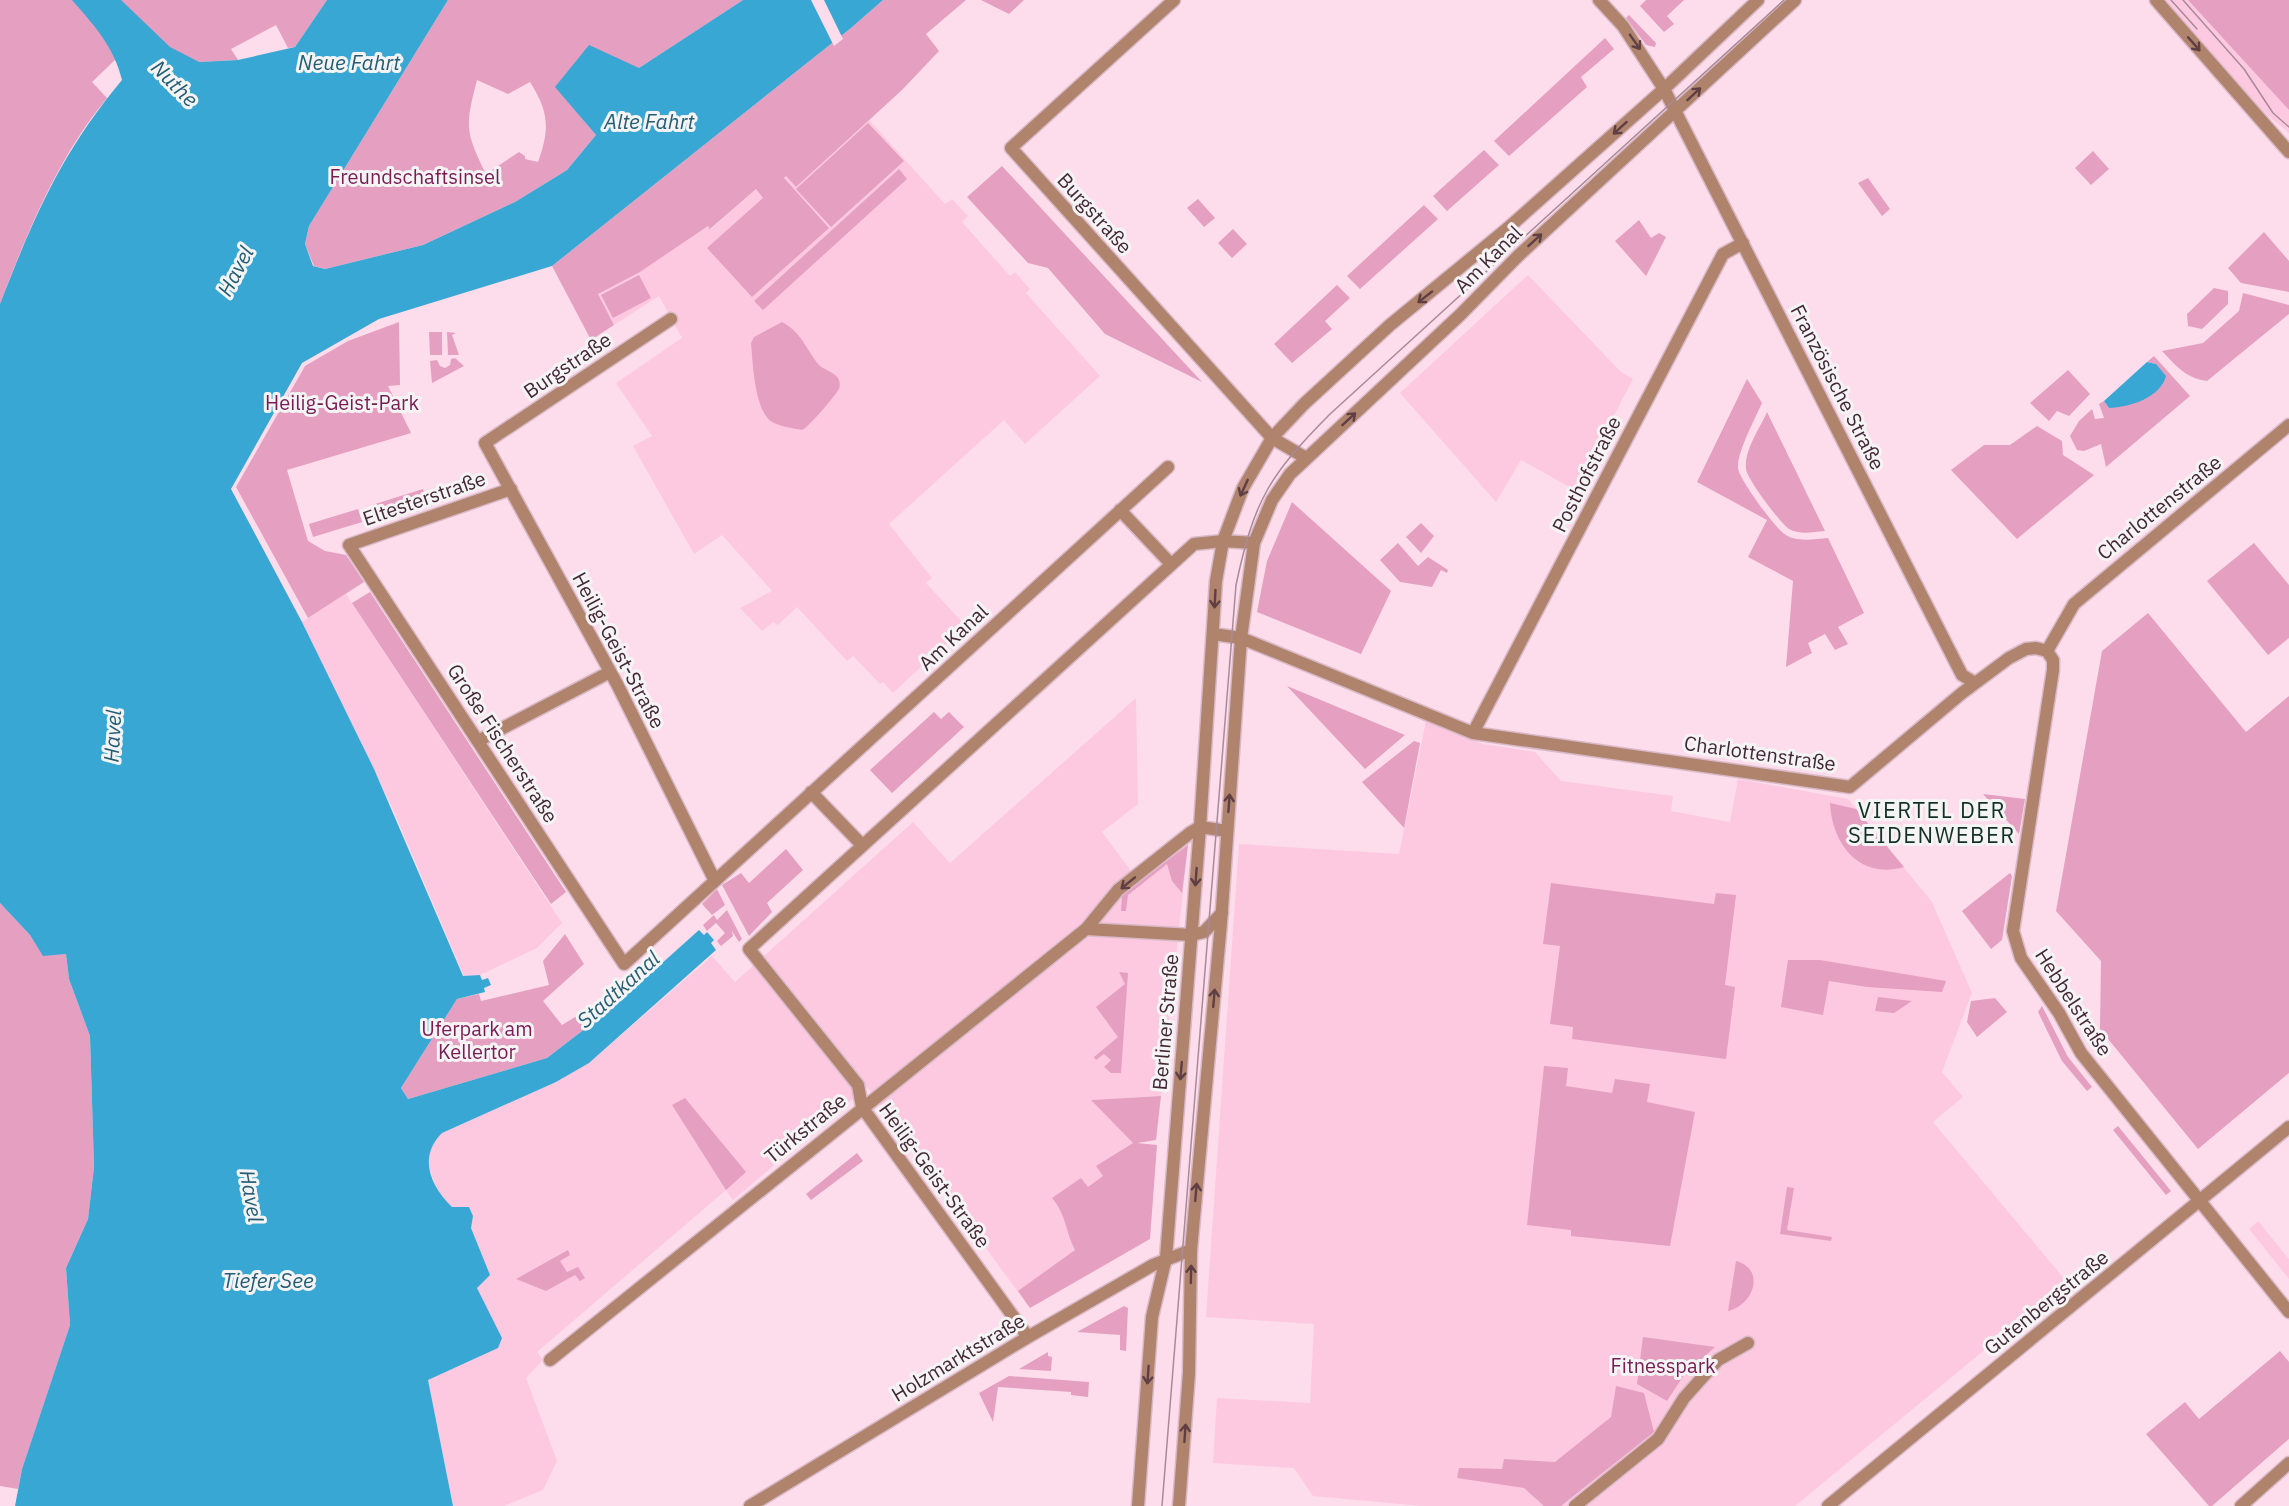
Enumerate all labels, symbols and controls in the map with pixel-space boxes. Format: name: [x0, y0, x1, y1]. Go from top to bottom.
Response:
one-way arrow: [1629, 34, 1641, 50]
one-way arrow: [2187, 36, 2201, 51]
water label: Neue Fahrt: [298, 48, 401, 76]
water label: Nuthe: [145, 53, 205, 113]
one-way arrow: [1686, 87, 1701, 101]
water label: Alte Fahrt: [603, 107, 695, 135]
one-way arrow: [1613, 121, 1628, 135]
park label: Freundschaftsinsel: [330, 163, 500, 190]
street label: Burgstraße: [1051, 167, 1139, 259]
street label: Am Kanal: [1448, 219, 1528, 299]
one-way arrow: [1527, 233, 1542, 247]
water label: Havel: [210, 241, 260, 301]
one-way arrow: [1417, 290, 1433, 303]
street label: Französische Straße: [1785, 300, 1891, 474]
street label: Burgstraße: [518, 326, 616, 404]
park label: Heilig-Geist-Park: [265, 389, 419, 416]
one-way arrow: [1342, 411, 1357, 426]
street label: Posthofstraße: [1545, 411, 1627, 537]
street label: Charlottenstraße: [2091, 448, 2227, 566]
street label: Eltesterstraße: [359, 464, 489, 532]
one-way arrow: [1238, 478, 1249, 496]
street label: Heilig-Geist-Straße: [566, 567, 672, 733]
one-way arrow: [1209, 588, 1220, 608]
street label: Am Kanal: [913, 598, 993, 676]
street label: Große Fischerstraße: [441, 658, 565, 828]
water label: Havel: [97, 709, 127, 763]
street label: Charlottenstraße: [1682, 729, 1838, 777]
one-way arrow: [1224, 794, 1235, 814]
district label: VIERTEL DER SEIDENWEBER: [1848, 795, 2016, 849]
one-way arrow: [1190, 866, 1201, 886]
one-way arrow: [1120, 876, 1136, 889]
street label: Hebbelstraße: [2029, 943, 2119, 1061]
water label: Stadtkanal: [571, 944, 666, 1034]
street label: Berliner Straße: [1146, 953, 1184, 1091]
one-way arrow: [1209, 988, 1220, 1008]
park label: Uferpark am Kellertor: [421, 1015, 533, 1065]
one-way arrow: [1175, 1060, 1186, 1080]
street label: Türkstraße: [758, 1087, 852, 1169]
street label: Heilig-Geist-Straße: [873, 1097, 997, 1253]
water label: Havel: [234, 1168, 270, 1225]
one-way arrow: [1191, 1183, 1202, 1202]
street label: Gutenbergstraße: [1978, 1243, 2114, 1361]
one-way arrow: [1185, 1264, 1196, 1284]
water label: Tiefer See: [222, 1266, 314, 1294]
street label: Holzmarktstraße: [886, 1306, 1030, 1408]
park label: Fitnesspark: [1610, 1352, 1716, 1379]
one-way arrow: [1143, 1365, 1154, 1385]
one-way arrow: [1180, 1424, 1191, 1444]

